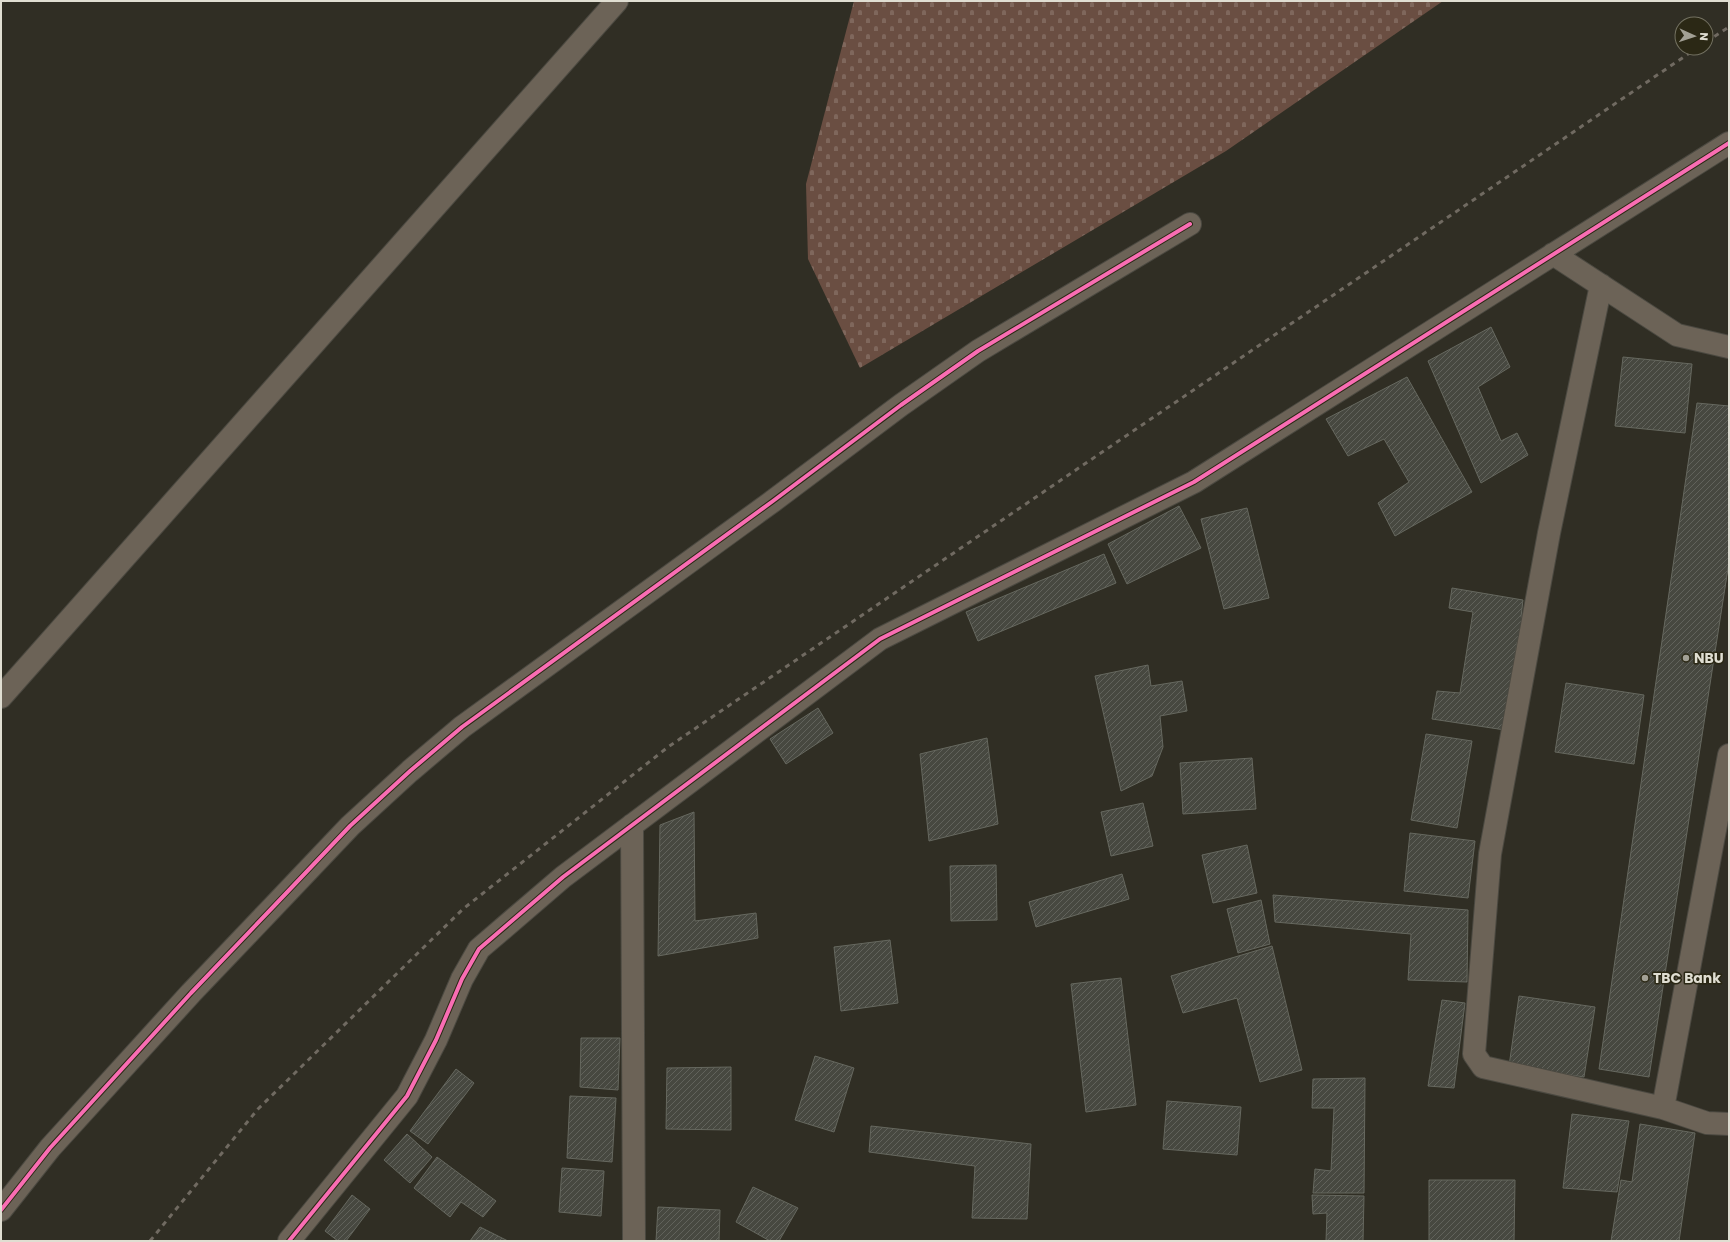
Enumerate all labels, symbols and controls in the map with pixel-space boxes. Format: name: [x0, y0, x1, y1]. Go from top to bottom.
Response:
north arrow: [1674, 16, 1714, 56]
text: N: [1696, 32, 1712, 41]
place label: NBU: [1694, 648, 1724, 668]
marker: NBU: [1681, 653, 1691, 663]
place label: TBC Bank: [1653, 968, 1721, 988]
marker: TBC Bank: [1640, 973, 1650, 983]

